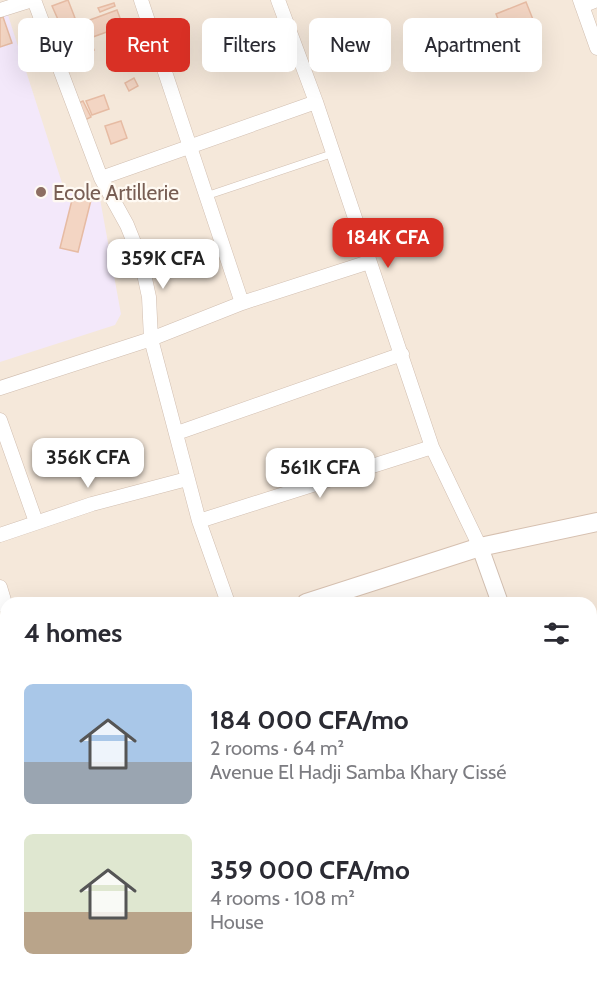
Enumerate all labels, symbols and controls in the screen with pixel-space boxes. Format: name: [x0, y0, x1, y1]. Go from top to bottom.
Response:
chip: Buy: [18, 18, 94, 72]
chip: Rent: [106, 18, 190, 72]
chip: Filters: [202, 18, 297, 72]
chip: New: [309, 18, 391, 72]
chip: Apartment: [403, 18, 542, 72]
place label: Ecole Artillerie: [53, 180, 179, 205]
marker: Ecole Artillerie: [34, 185, 48, 199]
pin: 184K CFA: [326, 218, 450, 269]
text: 184K CFA: [346, 225, 430, 249]
pin: 359K CFA: [101, 239, 225, 290]
text: 359K CFA: [121, 246, 205, 270]
pin: 356K CFA: [26, 438, 150, 489]
text: 356K CFA: [46, 445, 130, 469]
pin: 561K CFA: [258, 448, 382, 499]
text: 561K CFA: [280, 455, 360, 479]
text: 4 homes: [24, 617, 122, 649]
icon: filters: [540, 617, 573, 650]
text: 184 000 CFA/mo: [210, 704, 409, 736]
icon: home: [72, 708, 144, 780]
text: 2 rooms · 64 m²: [210, 736, 344, 760]
text: Avenue El Hadji Samba Khary Cissé: [210, 760, 507, 784]
text: 359 000 CFA/mo: [210, 854, 410, 886]
icon: home: [72, 858, 144, 930]
text: 4 rooms · 108 m²: [210, 886, 355, 910]
text: House: [210, 910, 264, 934]

